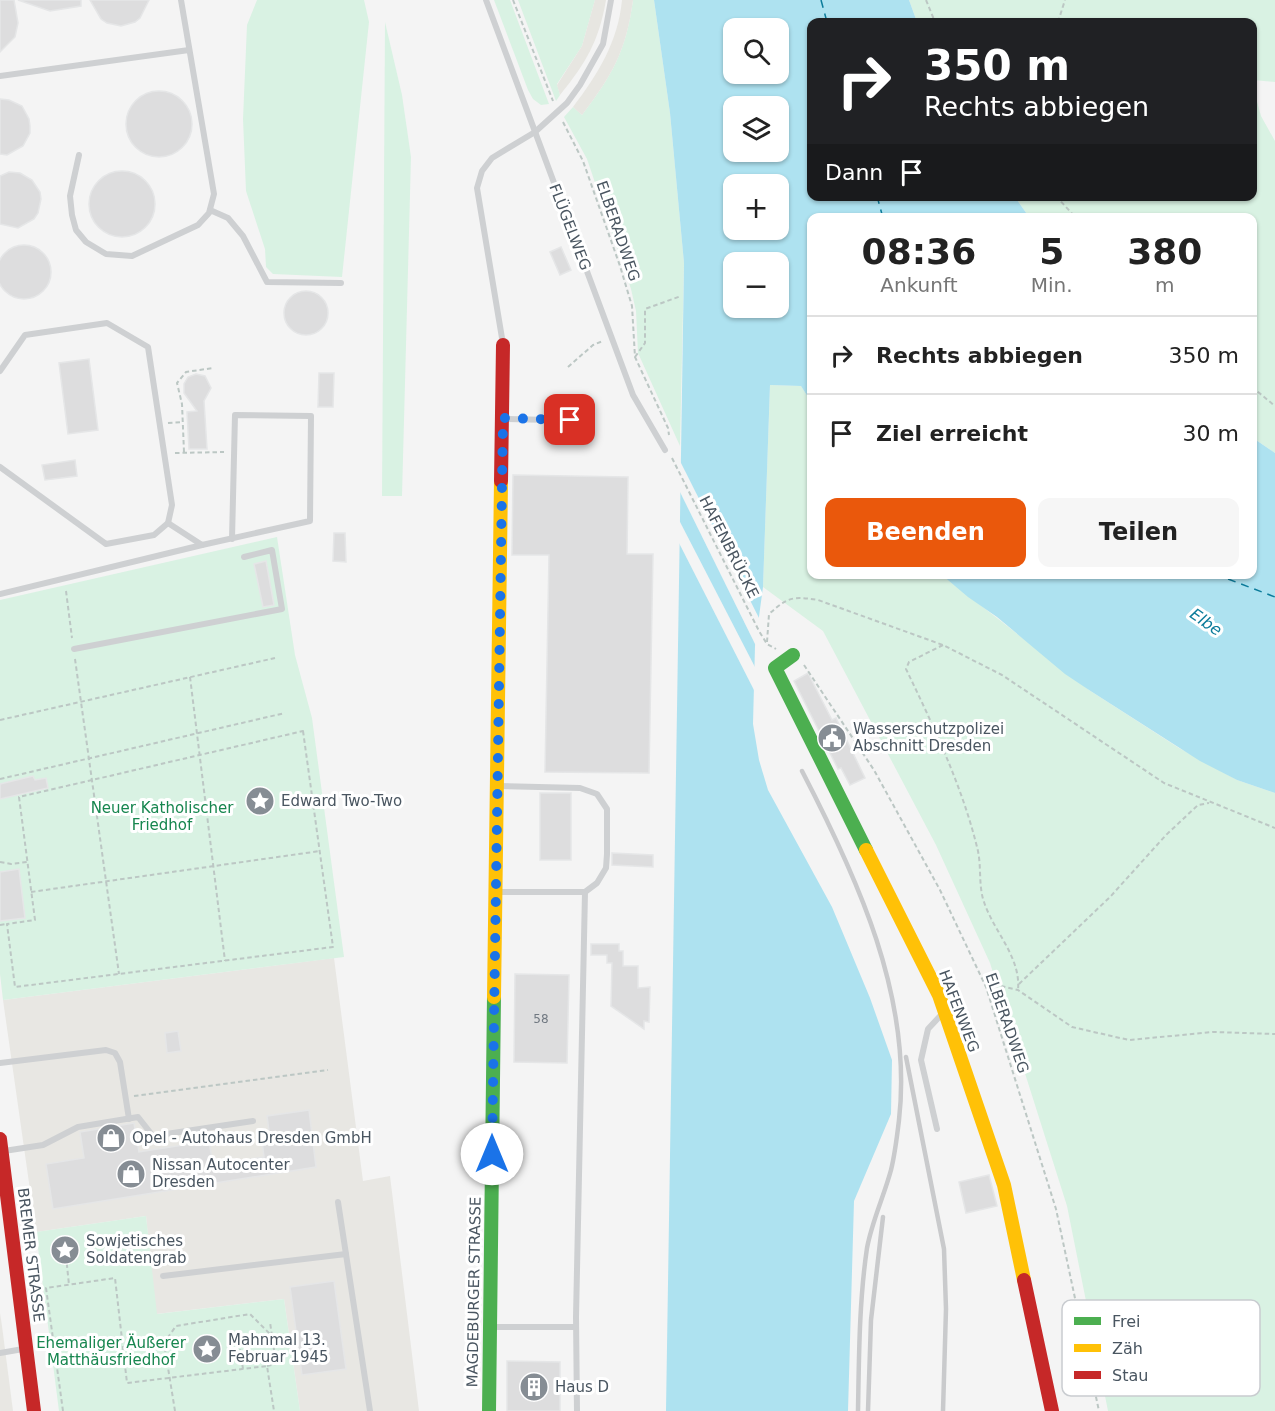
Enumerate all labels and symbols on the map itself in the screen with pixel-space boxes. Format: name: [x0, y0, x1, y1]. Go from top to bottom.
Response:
street label: ELBERADWEG: [592, 178, 644, 284]
street label: FLÜGELWEG: [545, 181, 596, 273]
pin: [544, 394, 595, 445]
street label: HAFENBRÜCKE: [695, 492, 763, 601]
water label: Elbe: [1186, 604, 1226, 640]
place label: Wasserschutzpolizei Abschnitt Dresden: [853, 720, 1004, 755]
public building icon: Wasserschutzpolizei Abschnitt Dresden: [816, 722, 848, 754]
place icon: Edward Two-Two: [244, 785, 276, 817]
place label: Edward Two-Two: [281, 792, 402, 810]
park label: Neuer Katholischer Friedhof: [91, 799, 234, 834]
street label: HAFENWEG: [935, 967, 983, 1055]
street label: ELBERADWEG: [981, 970, 1033, 1076]
house number: 58: [533, 1012, 549, 1026]
shop icon: Opel - Autohaus Dresden GmbH: [95, 1122, 127, 1154]
position arrow: [460, 1122, 524, 1186]
place label: Opel - Autohaus Dresden GmbH: [132, 1129, 372, 1147]
place label: Nissan Autocenter Dresden: [152, 1156, 290, 1191]
shop icon: Nissan Autocenter Dresden: [115, 1158, 147, 1190]
street label: BREMER STRASSE: [14, 1187, 48, 1323]
street label: MAGDEBURGER STRASSE: [463, 1196, 485, 1388]
place label: Sowjetisches Soldatengrab: [86, 1232, 187, 1267]
place icon: Sowjetisches Soldatengrab: [49, 1234, 81, 1266]
legend: [1062, 1300, 1260, 1396]
text: Frei: [1112, 1312, 1141, 1331]
place label: Mahnmal 13. Februar 1945: [228, 1331, 329, 1366]
park label: Ehemaliger Äußerer Matthäusfriedhof: [36, 1333, 187, 1369]
place icon: Mahnmal 13. Februar 1945: [191, 1333, 223, 1365]
text: Zäh: [1112, 1339, 1143, 1358]
text: Stau: [1112, 1366, 1148, 1385]
building icon: Haus D: [518, 1371, 550, 1403]
place label: Haus D: [555, 1378, 609, 1396]

